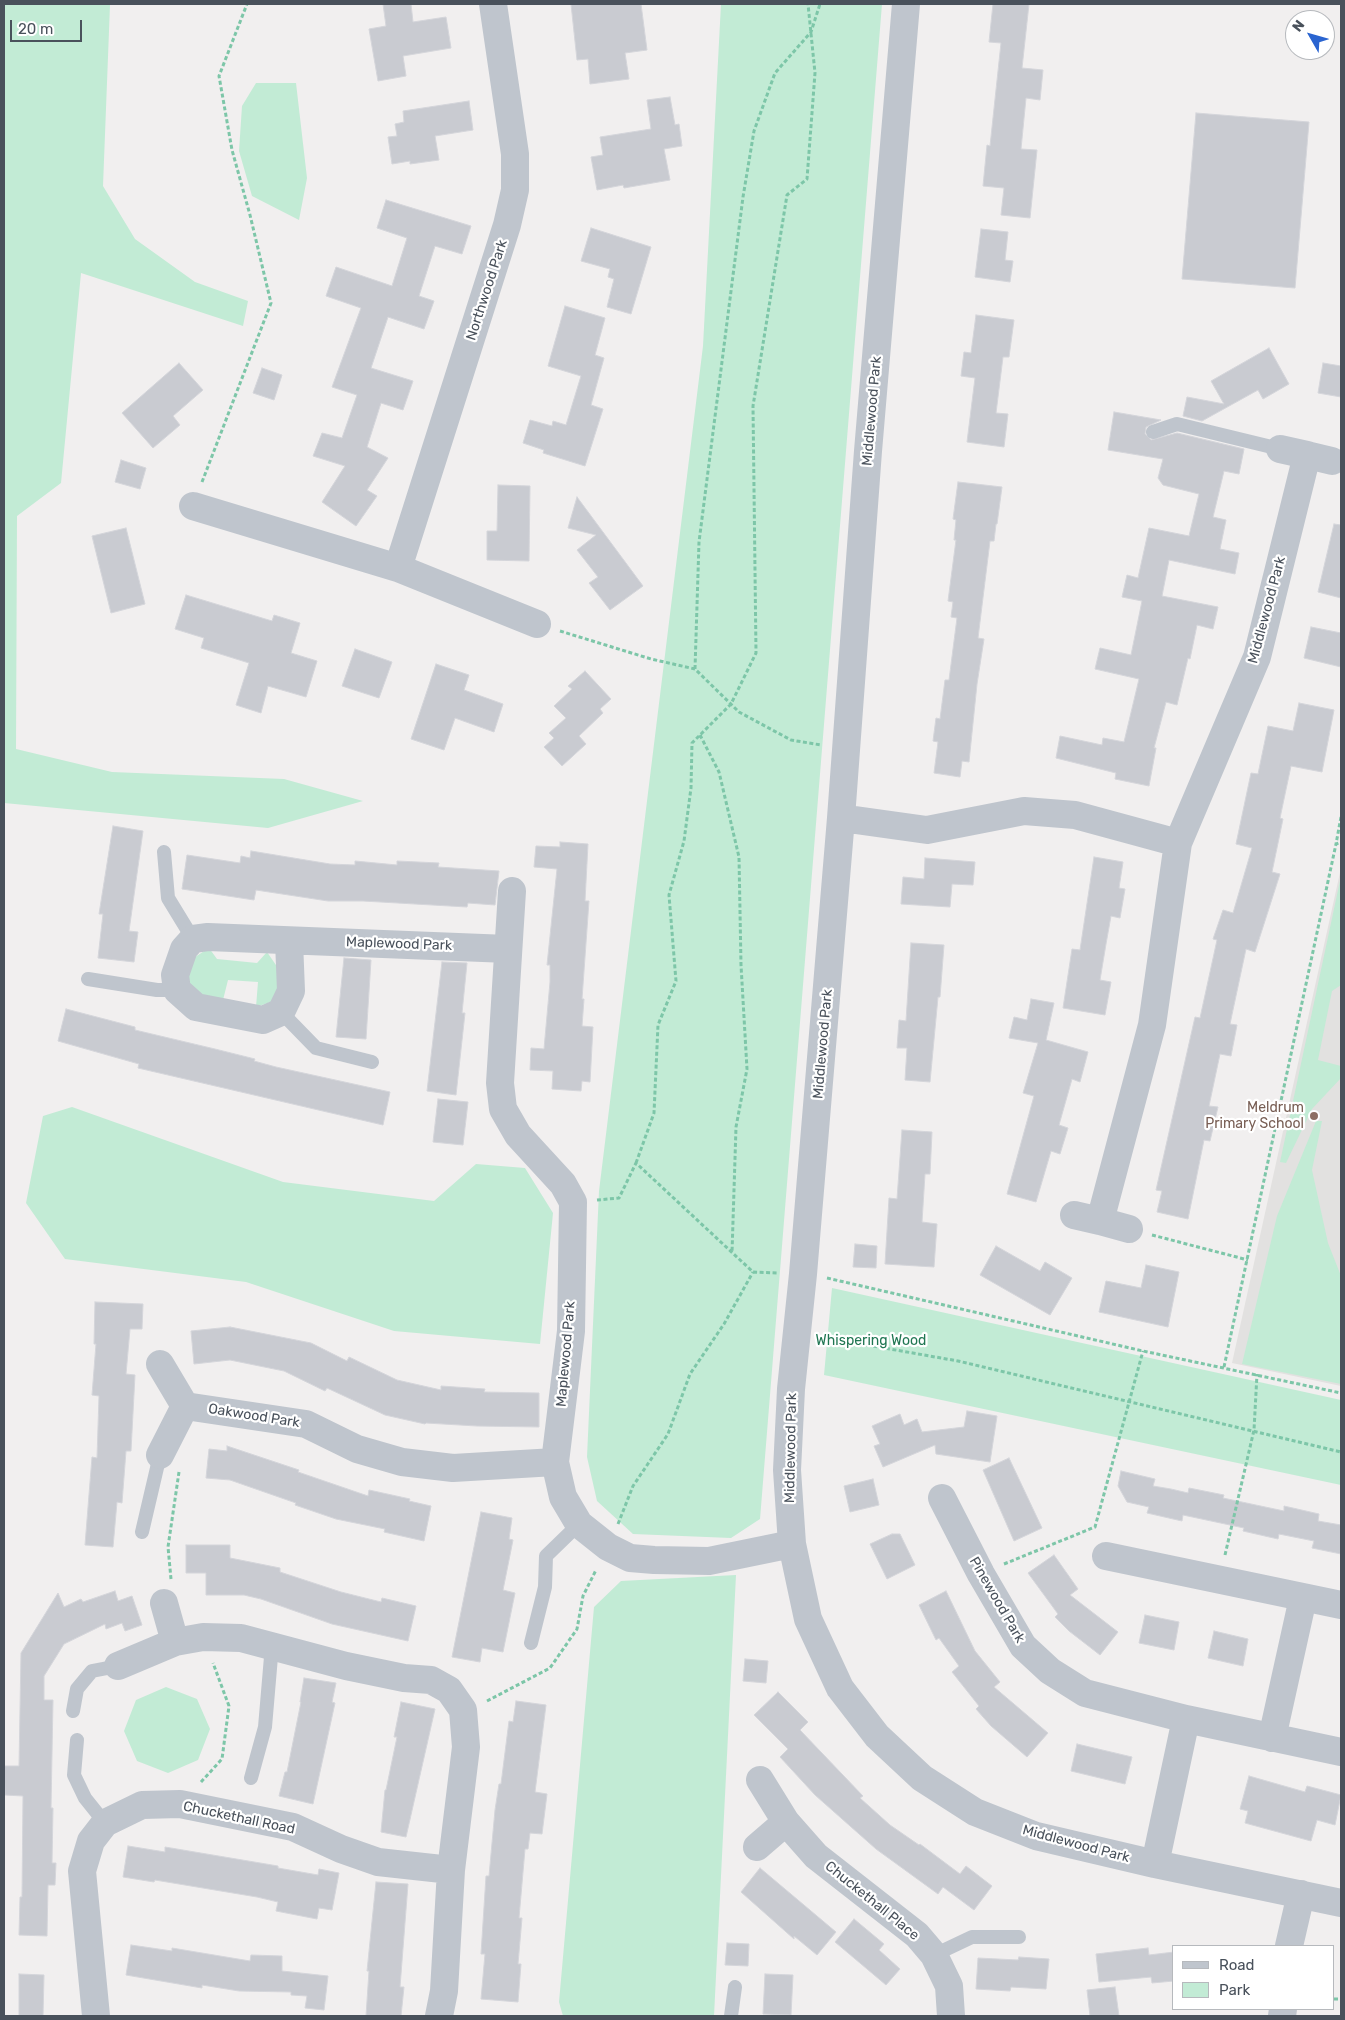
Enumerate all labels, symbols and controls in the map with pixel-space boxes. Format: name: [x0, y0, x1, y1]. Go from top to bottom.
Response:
scale bar: [12, 10, 85, 42]
north arrow: [1285, 10, 1335, 60]
text: N: [1289, 17, 1308, 35]
text: 20 m: [18, 20, 53, 38]
street label: Northwood Park: [463, 237, 511, 343]
street label: Middlewood Park: [859, 355, 885, 467]
street label: Middlewood Park: [1245, 555, 1289, 665]
street label: Maplewood Park: [346, 934, 452, 954]
street label: Middlewood Park: [810, 988, 836, 1100]
place label: Meldrum Primary School: [1205, 1100, 1304, 1132]
marker: Meldrum Primary School: [1308, 1110, 1320, 1122]
street label: Maplewood Park: [553, 1300, 579, 1408]
park label: Whispering Wood: [816, 1333, 926, 1349]
street label: Middlewood Park: [782, 1393, 800, 1503]
street label: Oakwood Park: [207, 1400, 301, 1432]
street label: Pinewood Park: [966, 1554, 1028, 1646]
street label: Chuckethall Road: [182, 1798, 296, 1838]
street label: Middlewood Park: [1021, 1822, 1131, 1866]
street label: Chuckethall Place: [822, 1858, 922, 1944]
legend: [1172, 1945, 1335, 2010]
text: Road: [1219, 1956, 1255, 1974]
text: Park: [1219, 1981, 1250, 1999]

